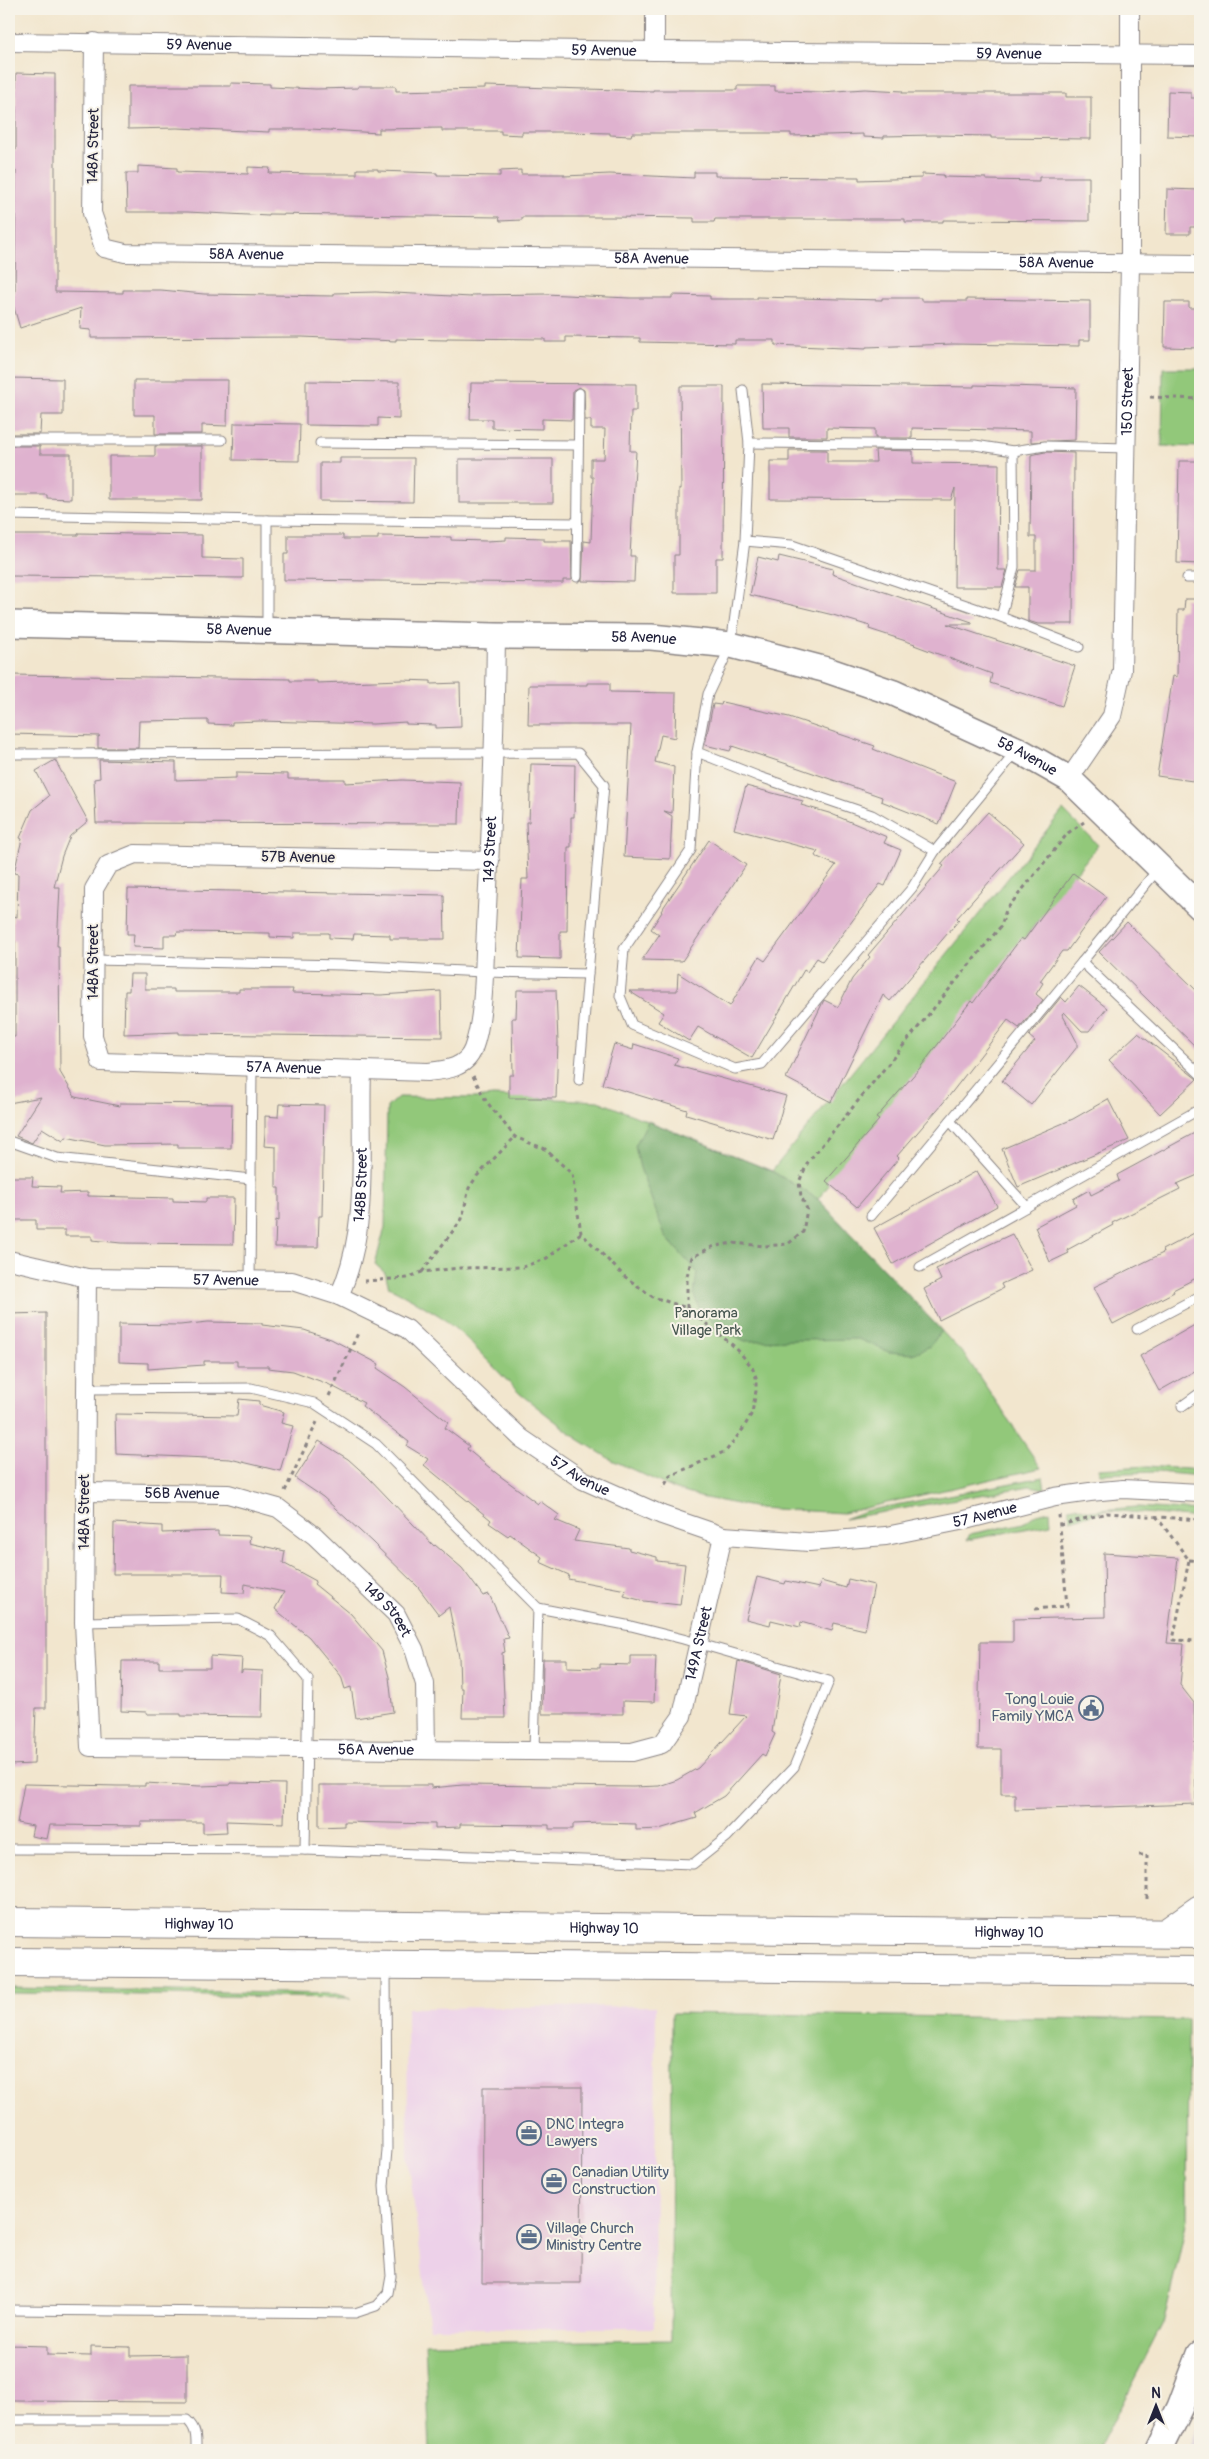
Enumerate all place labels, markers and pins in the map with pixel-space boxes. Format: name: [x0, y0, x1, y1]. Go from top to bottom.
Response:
place label: Tong Louie Family YMCA: [991, 1690, 1075, 1726]
public building icon: Tong Louie Family YMCA: [1078, 1695, 1104, 1721]
place label: DNC Integra Lawyers: [546, 2115, 624, 2151]
office icon: DNC Integra Lawyers: [516, 2120, 542, 2146]
place label: Canadian Utility Construction: [572, 2163, 669, 2199]
office icon: Canadian Utility Construction: [541, 2168, 567, 2194]
place label: Village Church Ministry Centre: [546, 2219, 642, 2255]
office icon: Village Church Ministry Centre: [516, 2224, 542, 2250]

